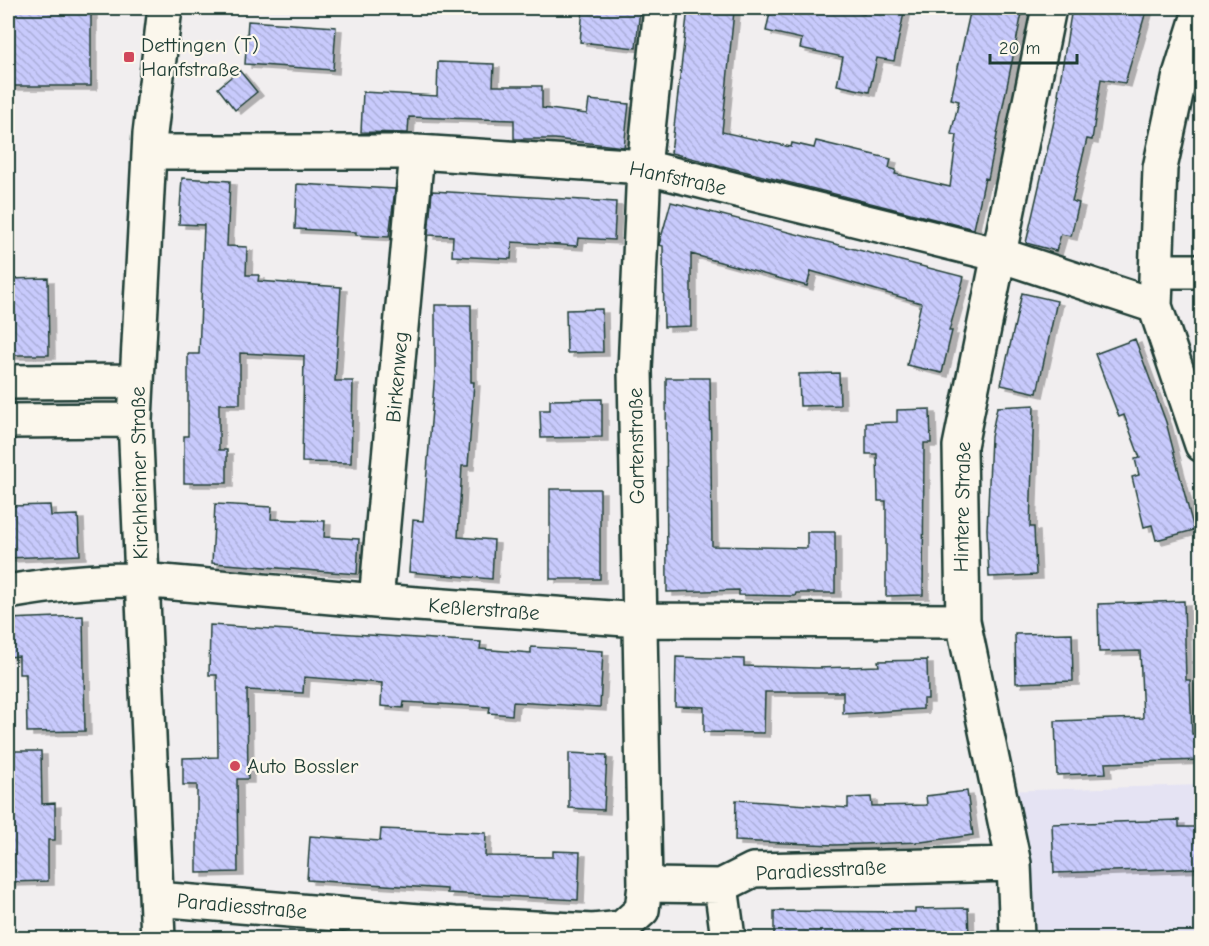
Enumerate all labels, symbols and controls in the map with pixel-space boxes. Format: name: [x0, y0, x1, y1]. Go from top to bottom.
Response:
scale bar: [990, 27, 1077, 65]
place label: Dettingen (T) Hanfstraße: [141, 33, 259, 81]
text: 20 m: [999, 38, 1040, 59]
marker: Dettingen (T) Hanfstraße: [122, 50, 136, 64]
street label: Hanfstraße: [627, 156, 729, 200]
street label: Birkenweg: [381, 330, 413, 424]
street label: Kirchheimer Straße: [125, 386, 153, 560]
street label: Gartenstraße: [623, 387, 649, 505]
street label: Hintere Straße: [949, 441, 975, 573]
street label: Keßlerstraße: [427, 593, 541, 625]
place label: Auto Bossler: [247, 754, 359, 778]
marker: Auto Bossler: [228, 759, 242, 773]
street label: Paradiesstraße: [755, 855, 887, 885]
street label: Paradiesstraße: [176, 888, 308, 924]

